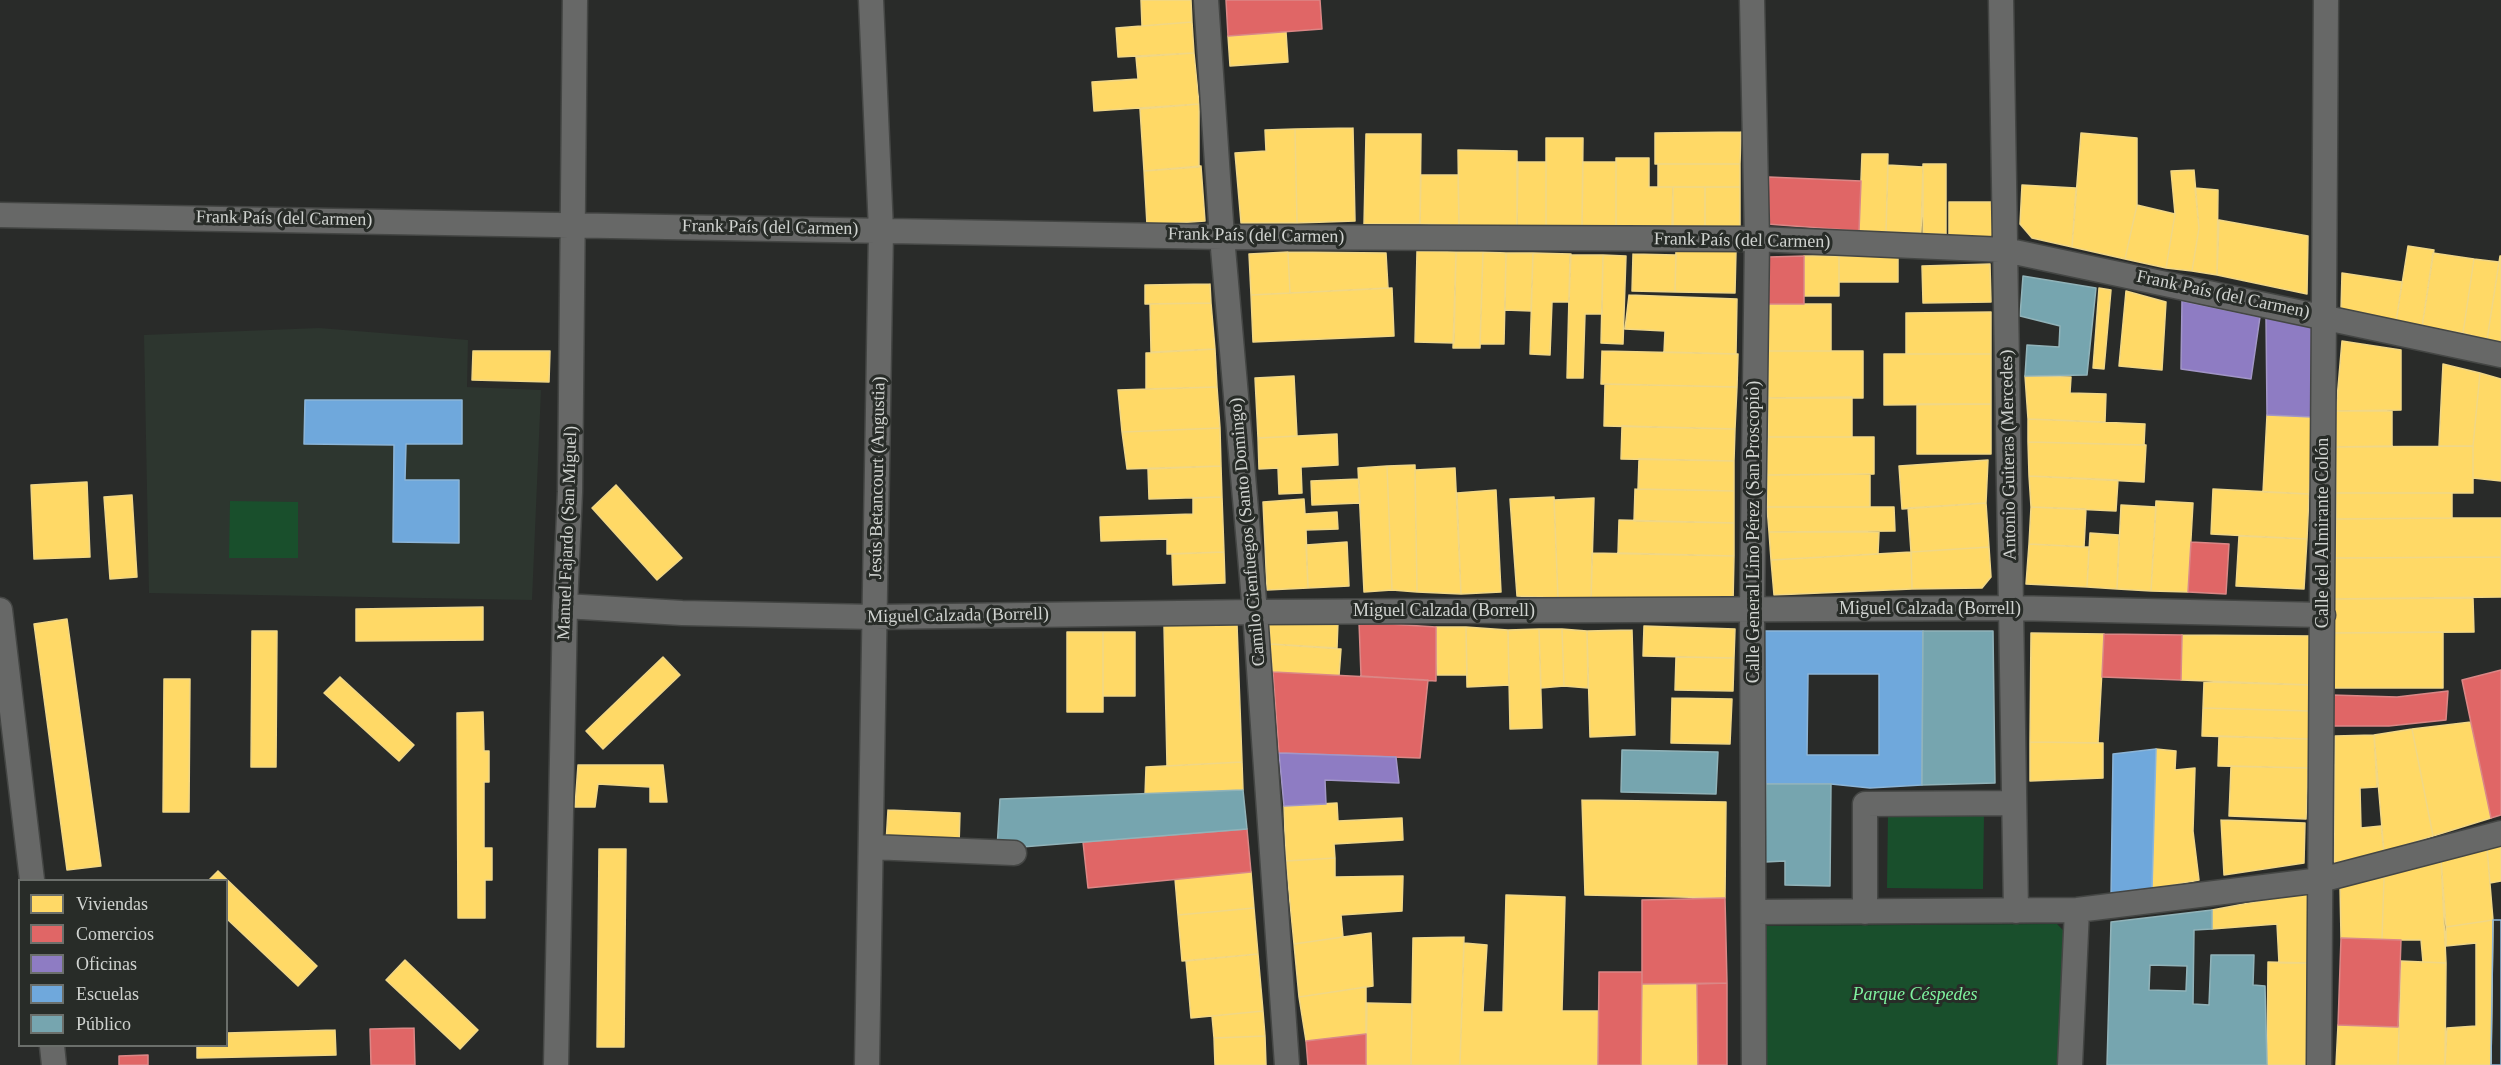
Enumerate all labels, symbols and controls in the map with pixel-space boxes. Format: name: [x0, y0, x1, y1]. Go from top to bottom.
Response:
street label: Frank País (del Carmen): [196, 207, 372, 231]
street label: Frank País (del Carmen): [682, 216, 858, 240]
street label: Frank País (del Carmen): [1168, 224, 1344, 248]
street label: Frank País (del Carmen): [1654, 229, 1830, 253]
street label: Frank País (del Carmen): [2134, 266, 2312, 324]
street label: Antonio Guiteras (Mercedes): [1996, 349, 2022, 561]
street label: Jesús Betancourt (Angustia): [865, 376, 891, 580]
street label: Calle General Lino Pérez (San Proscopio): [1743, 381, 1765, 683]
street label: Camilo Cienfuegos (Santo Domingo): [1225, 397, 1271, 667]
street label: Manuel Fajardo (San Miguel): [553, 425, 583, 641]
street label: Calle del Almirante Colón: [2312, 438, 2334, 628]
street label: Miguel Calzada (Borrell): [1839, 598, 2021, 620]
street label: Miguel Calzada (Borrell): [1353, 600, 1535, 622]
street label: Miguel Calzada (Borrell): [867, 604, 1049, 628]
legend: [18, 879, 228, 1047]
text: Viviendas: [76, 894, 148, 914]
text: Comercios: [76, 924, 154, 944]
text: Oficinas: [76, 954, 137, 974]
text: Escuelas: [76, 984, 139, 1004]
park label: Parque Céspedes: [1853, 984, 1977, 1006]
text: Público: [76, 1014, 131, 1034]

